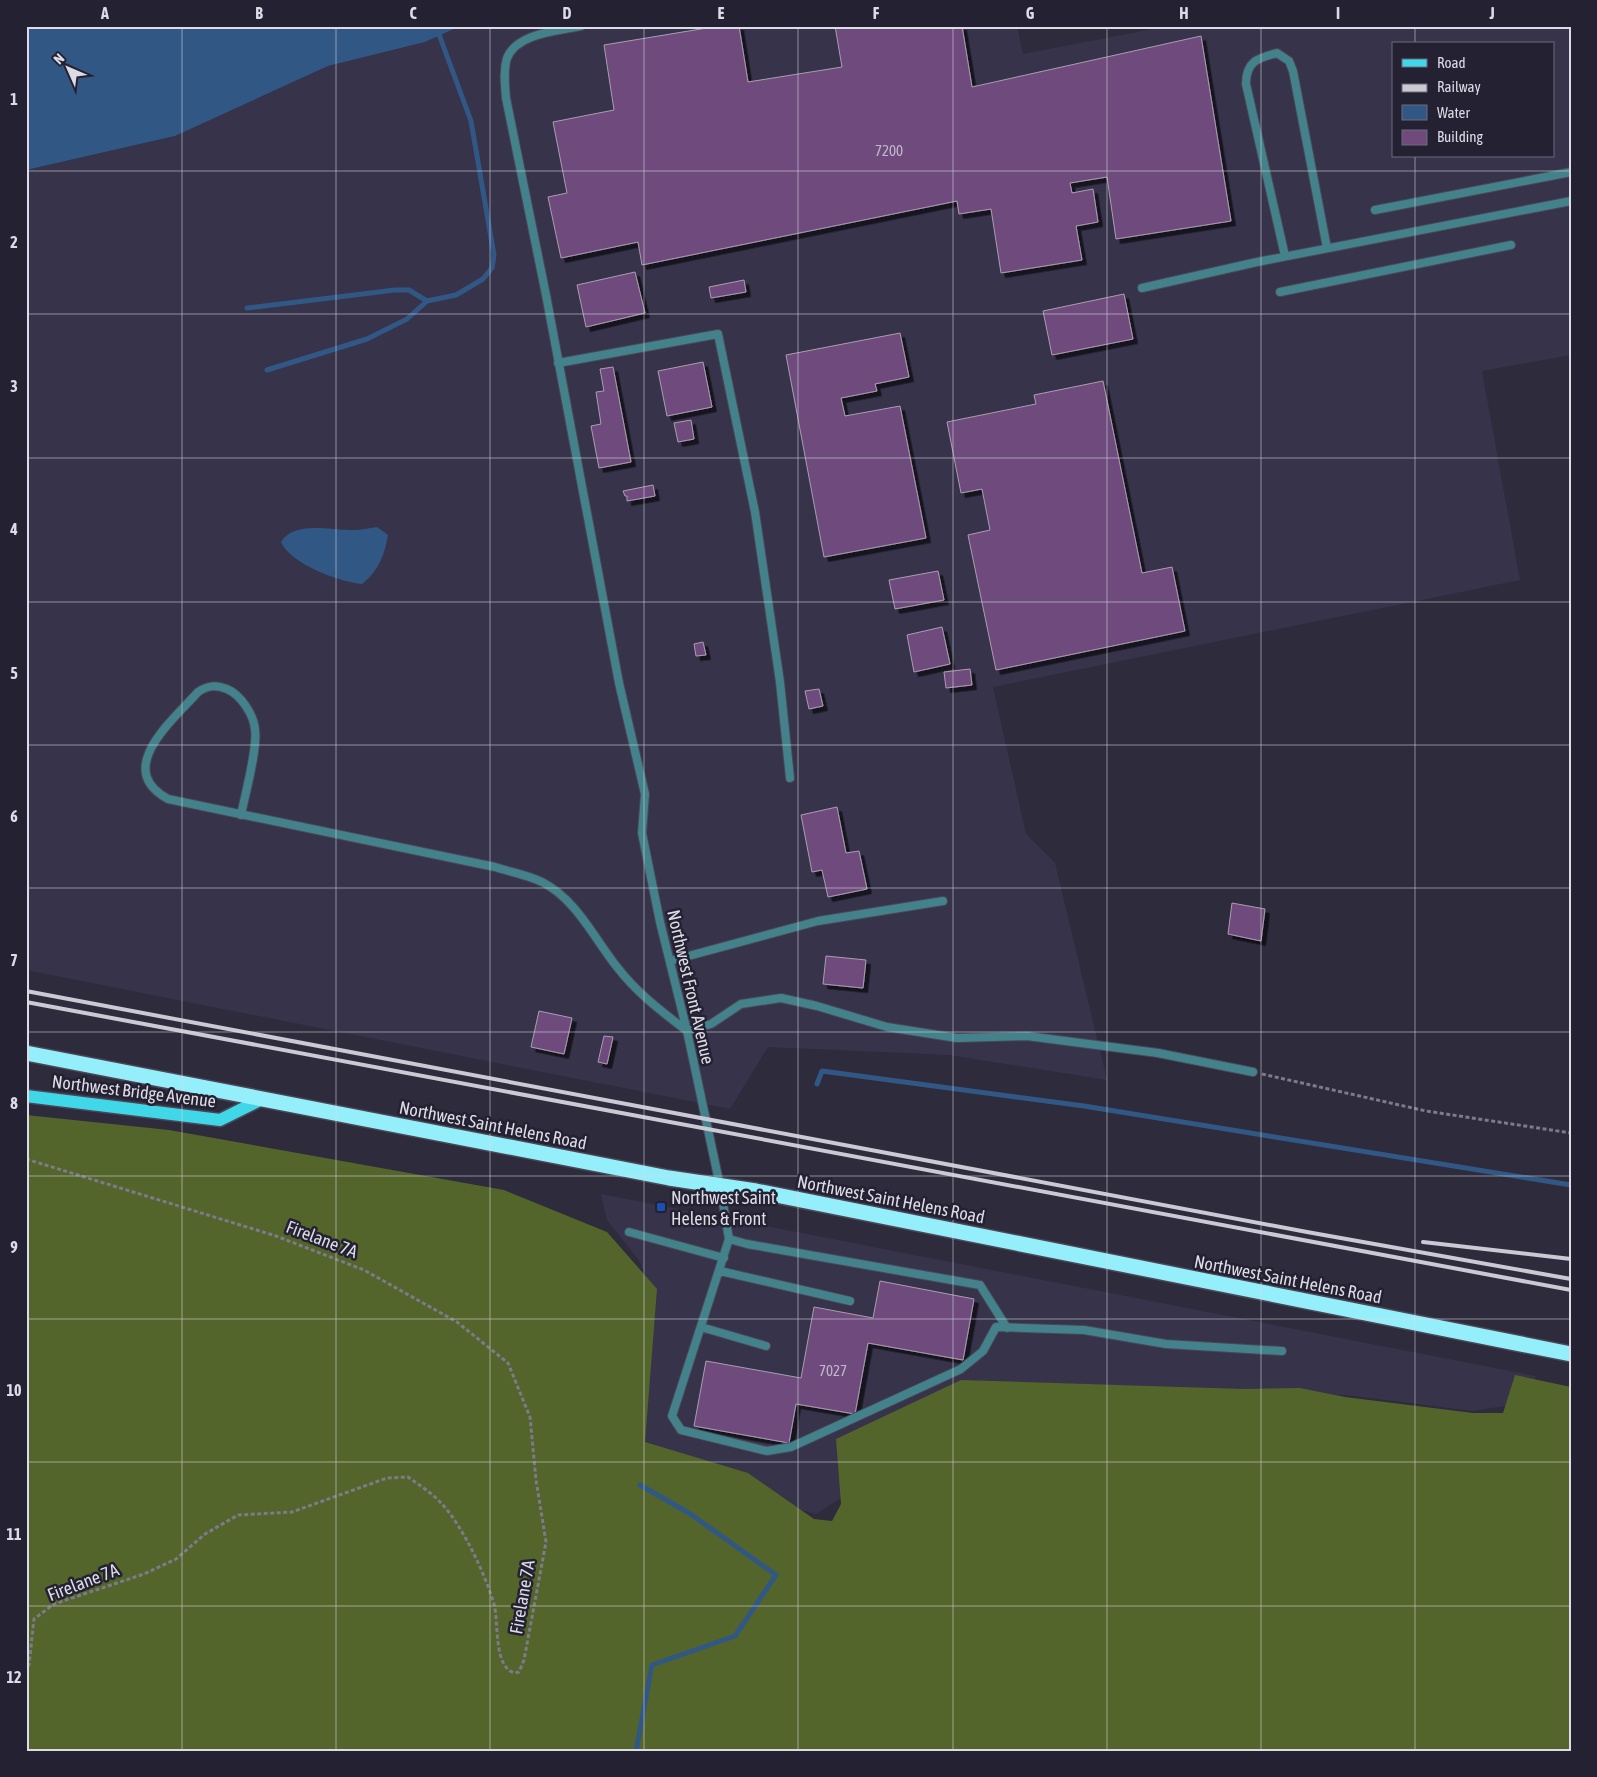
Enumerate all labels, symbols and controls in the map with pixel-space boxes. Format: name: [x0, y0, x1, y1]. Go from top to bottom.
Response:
text: A: [100, 4, 109, 22]
text: B: [255, 4, 263, 22]
text: C: [409, 4, 417, 22]
text: D: [563, 4, 572, 22]
text: E: [718, 4, 725, 22]
text: F: [873, 4, 880, 22]
text: G: [1026, 4, 1035, 22]
text: H: [1179, 4, 1189, 22]
text: I: [1336, 4, 1340, 22]
text: J: [1488, 4, 1495, 22]
north arrow: [42, 42, 92, 92]
legend: [1392, 42, 1554, 158]
text: N: [50, 50, 67, 67]
text: Road: [1437, 54, 1466, 71]
text: Railway: [1437, 78, 1481, 95]
text: 1: [10, 90, 18, 108]
text: Water: [1437, 104, 1470, 121]
text: Building: [1437, 128, 1483, 145]
house number: 7200: [875, 142, 903, 159]
text: 2: [10, 233, 18, 251]
text: 3: [10, 377, 18, 395]
text: 4: [9, 520, 18, 538]
text: 5: [10, 664, 18, 682]
text: 6: [10, 807, 18, 825]
street label: Northwest Front Avenue: [663, 908, 719, 1066]
text: 7: [10, 951, 18, 969]
street label: Northwest Bridge Avenue: [51, 1071, 217, 1111]
text: 8: [10, 1094, 18, 1112]
street label: Northwest Saint Helens Road: [397, 1097, 589, 1153]
street label: Northwest Saint Helens Road: [795, 1171, 987, 1227]
place label: Northwest Saint Helens & Front: [671, 1187, 776, 1229]
marker: Northwest Saint Helens & Front: [655, 1201, 667, 1213]
street label: Firelane 7A: [283, 1216, 361, 1262]
text: 9: [10, 1238, 18, 1256]
street label: Northwest Saint Helens Road: [1192, 1251, 1384, 1307]
house number: 7027: [819, 1362, 847, 1379]
text: 10: [6, 1381, 22, 1399]
text: 11: [6, 1525, 22, 1543]
street label: Firelane 7A: [505, 1558, 539, 1636]
street label: Firelane 7A: [44, 1559, 122, 1605]
text: 12: [6, 1668, 22, 1686]

